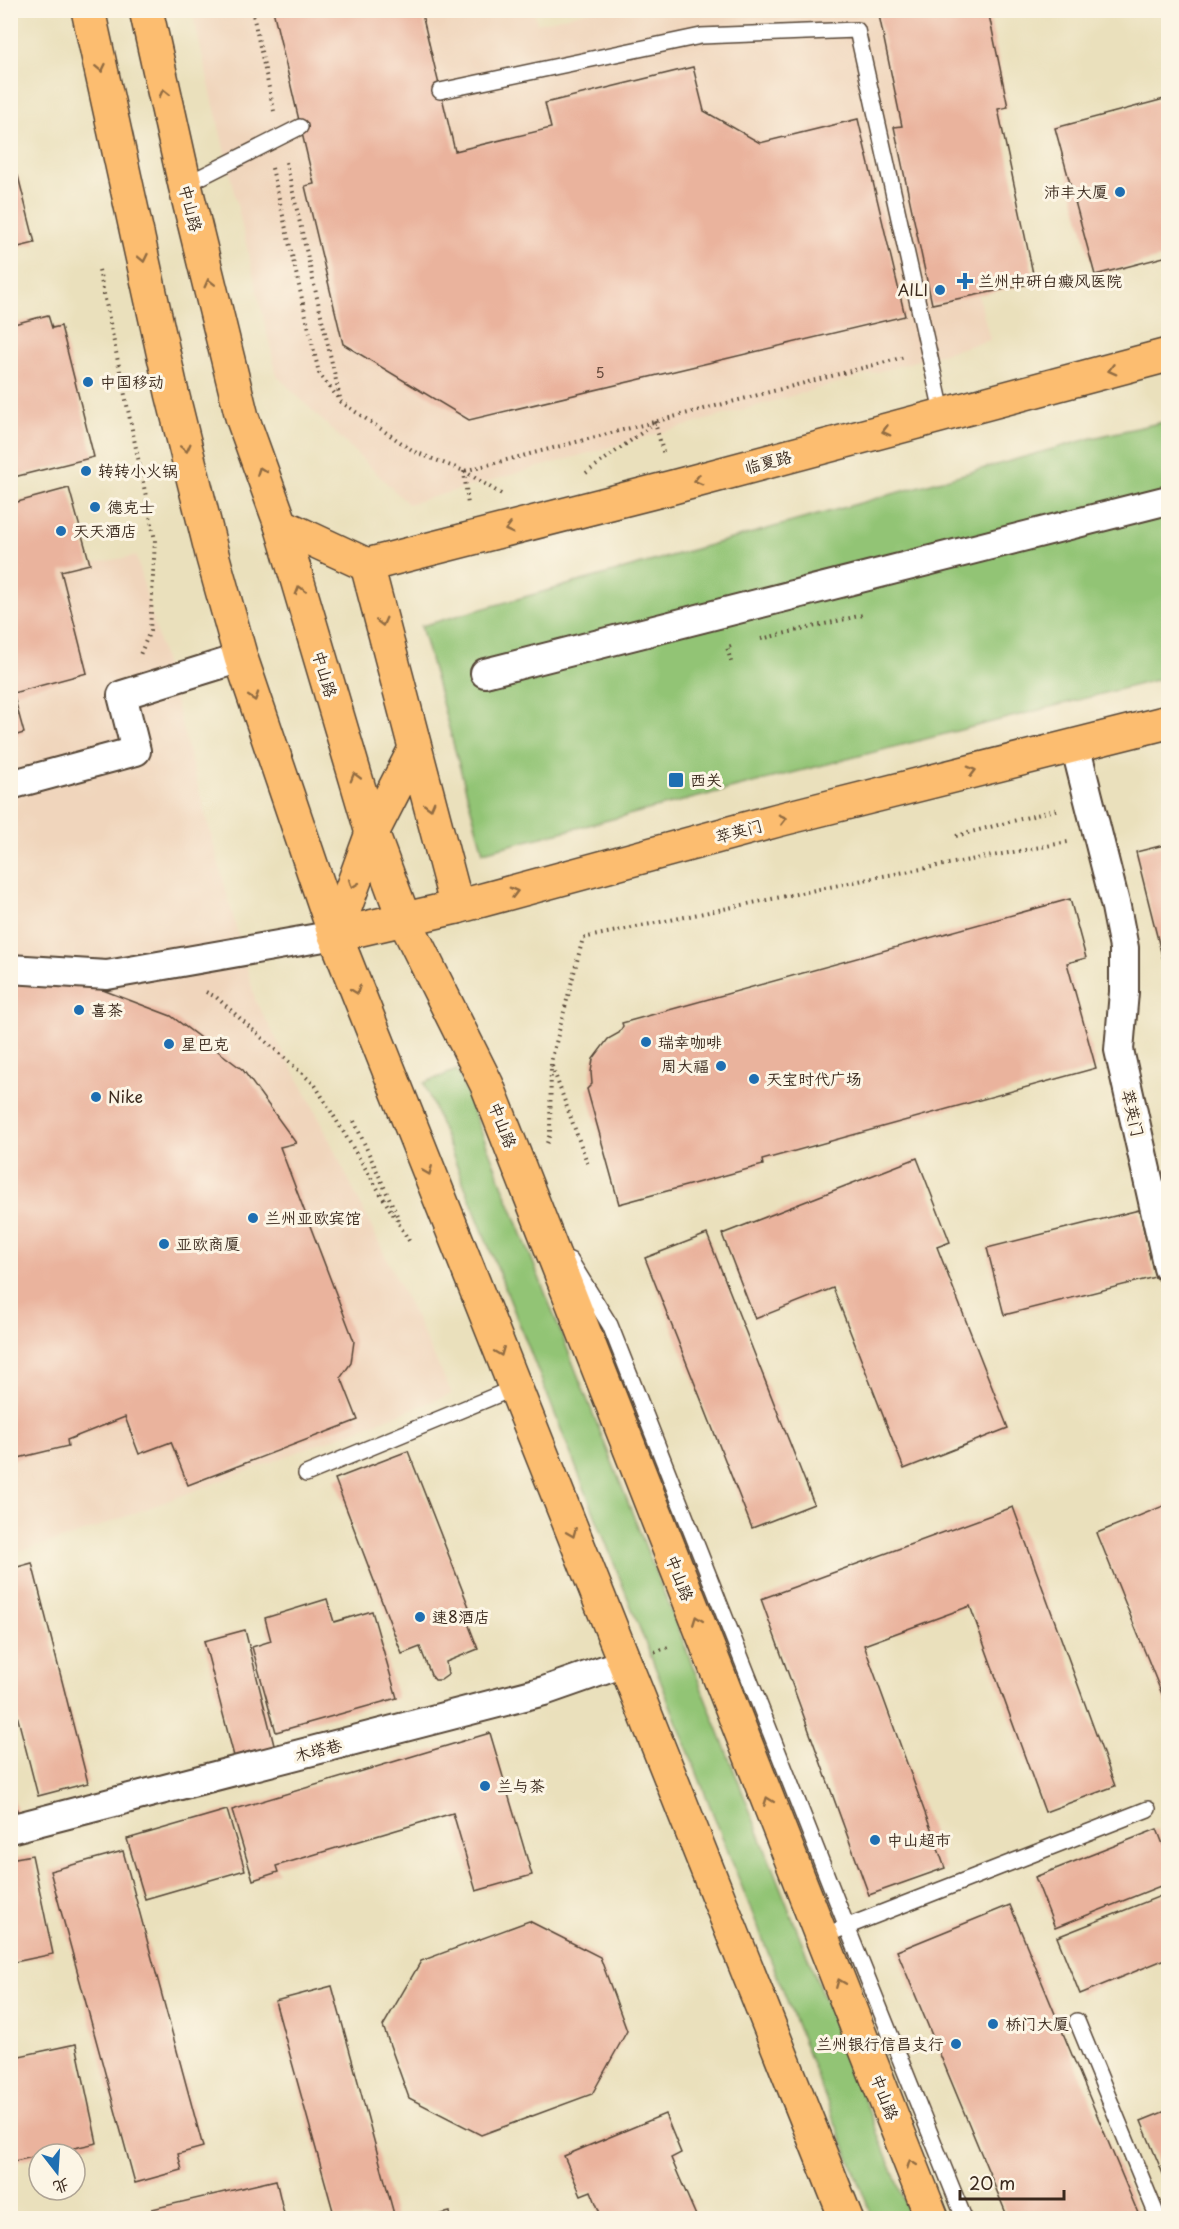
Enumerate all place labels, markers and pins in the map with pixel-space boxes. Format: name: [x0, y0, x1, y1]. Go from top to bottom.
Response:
place label: 沛丰大厦: [1044, 179, 1108, 203]
marker: 沛丰大厦: [1113, 185, 1127, 199]
place label: 兰州中研白癜风医院: [978, 268, 1122, 292]
marker: 兰州中研白癜风医院: [956, 272, 974, 290]
place label: AILI: [898, 277, 928, 301]
marker: AILI: [933, 283, 947, 297]
place label: 中国移动: [100, 369, 164, 393]
marker: 中国移动: [81, 375, 95, 389]
place label: 转转小火锅: [98, 458, 178, 482]
marker: 转转小火锅: [79, 464, 93, 478]
place label: 德克士: [107, 494, 155, 518]
marker: 德克士: [88, 500, 102, 514]
place label: 天天酒店: [73, 518, 137, 542]
marker: 天天酒店: [54, 524, 68, 538]
place label: 西关: [690, 767, 722, 791]
marker: 西关: [667, 771, 685, 789]
place label: 喜茶: [91, 997, 123, 1021]
marker: 喜茶: [72, 1003, 86, 1017]
place label: 瑞幸咖啡: [658, 1029, 722, 1053]
place label: 星巴克: [181, 1031, 229, 1055]
marker: 瑞幸咖啡: [639, 1035, 653, 1049]
marker: 星巴克: [162, 1037, 176, 1051]
place label: 周大福: [661, 1053, 709, 1077]
marker: 周大福: [714, 1059, 728, 1073]
place label: 天宝时代广场: [766, 1066, 862, 1090]
marker: 天宝时代广场: [747, 1072, 761, 1086]
place label: Nike: [108, 1084, 143, 1108]
marker: Nike: [89, 1090, 103, 1104]
place label: 兰州亚欧宾馆: [265, 1205, 361, 1229]
marker: 兰州亚欧宾馆: [246, 1211, 260, 1225]
place label: 亚欧商厦: [176, 1231, 240, 1255]
marker: 亚欧商厦: [157, 1237, 171, 1251]
place label: 速8酒店: [432, 1604, 490, 1628]
marker: 速8酒店: [413, 1610, 427, 1624]
place label: 兰与茶: [497, 1773, 545, 1797]
marker: 兰与茶: [478, 1779, 492, 1793]
place label: 中山超市: [887, 1827, 951, 1851]
marker: 中山超市: [868, 1833, 882, 1847]
place label: 桥门大厦: [1005, 2011, 1069, 2035]
marker: 桥门大厦: [986, 2017, 1000, 2031]
place label: 兰州银行信昌支行: [816, 2031, 944, 2055]
marker: 兰州银行信昌支行: [949, 2037, 963, 2051]

